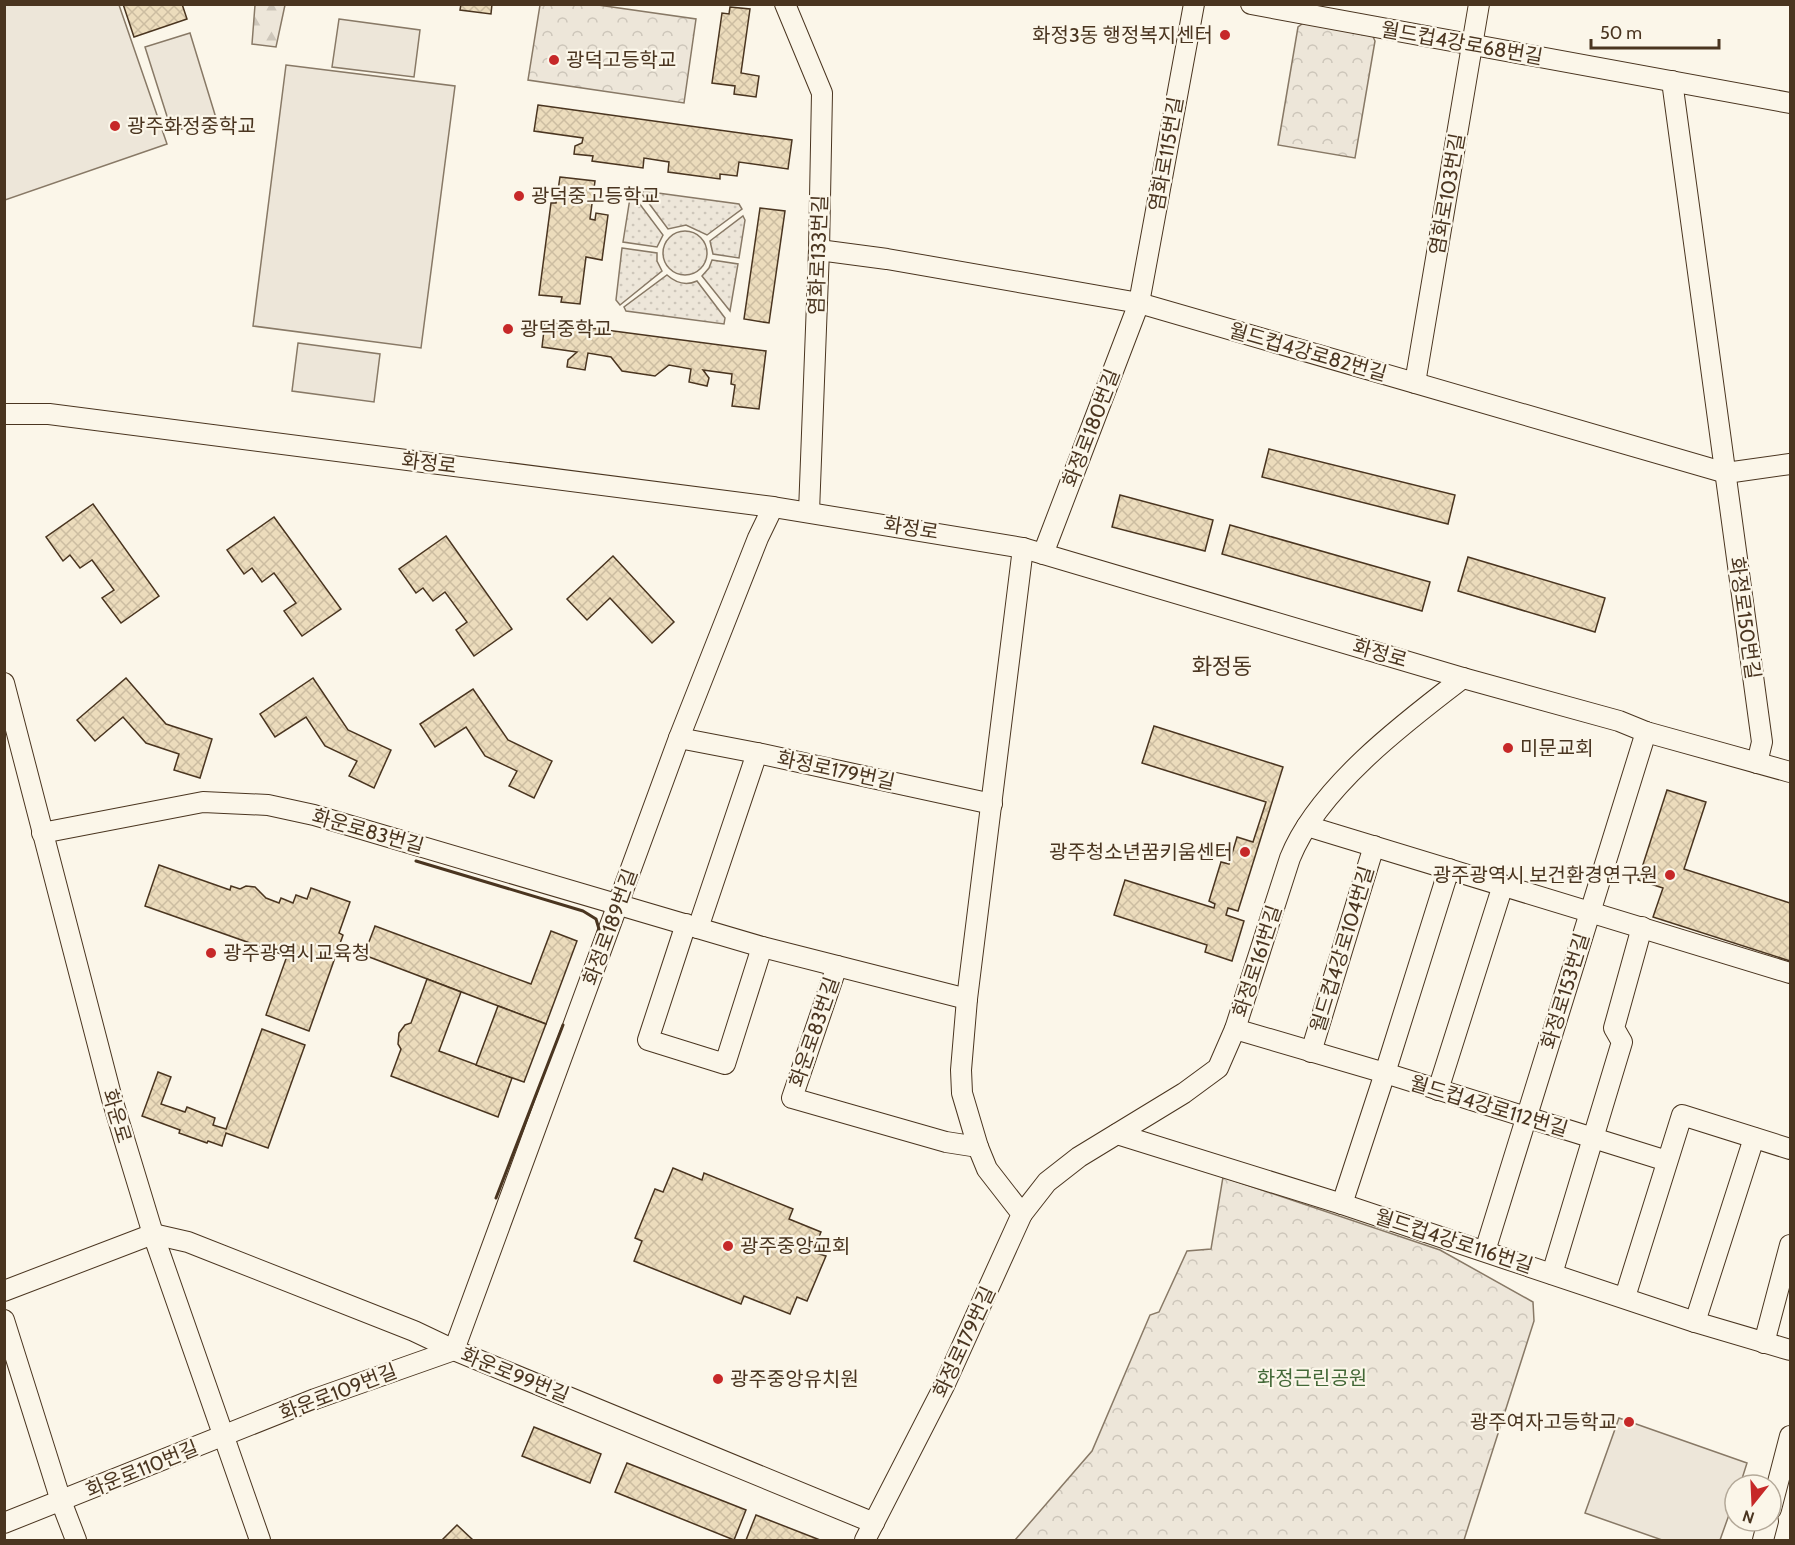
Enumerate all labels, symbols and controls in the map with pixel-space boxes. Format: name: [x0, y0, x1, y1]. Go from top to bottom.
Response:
scale bar: [1591, 12, 1718, 50]
street label: 월드컵4강로68번길: [1379, 17, 1545, 69]
text: 50 m: [1600, 22, 1642, 44]
place label: 화정3동 행정복지센터: [1032, 23, 1213, 47]
marker: 화정3동 행정복지센터: [1218, 28, 1232, 42]
place label: 광덕고등학교: [566, 48, 676, 72]
marker: 광덕고등학교: [547, 53, 561, 67]
street label: 염화로115번길: [1144, 95, 1188, 213]
place label: 광주화정중학교: [127, 114, 256, 138]
marker: 광주화정중학교: [108, 119, 122, 133]
street label: 염화로103번길: [1424, 131, 1470, 257]
place label: 광덕중고등학교: [531, 184, 660, 208]
marker: 광덕중고등학교: [512, 189, 526, 203]
street label: 염화로133번길: [804, 195, 832, 315]
place label: 광덕중학교: [520, 317, 612, 341]
street label: 월드컵4강로82번길: [1226, 318, 1390, 386]
marker: 광덕중학교: [501, 322, 515, 336]
street label: 화정로180번길: [1057, 366, 1125, 490]
street label: 화정로: [400, 448, 458, 478]
street label: 화정로: [882, 512, 940, 544]
street label: 화정로150번길: [1725, 555, 1765, 681]
street label: 화정로: [1350, 634, 1410, 672]
district label: 화정동: [1192, 653, 1252, 680]
place label: 미문교회: [1520, 736, 1594, 760]
marker: 미문교회: [1501, 741, 1515, 755]
street label: 화정로179번길: [775, 746, 897, 794]
street label: 화운로83번길: [309, 804, 427, 858]
place label: 광주청소년꿈키움센터: [1049, 840, 1233, 864]
marker: 광주청소년꿈키움센터: [1238, 845, 1252, 859]
street label: 월드컵4강로104번길: [1305, 863, 1379, 1035]
place label: 광주광역시 보건환경연구원: [1433, 863, 1658, 887]
street label: 화정로189번길: [578, 866, 642, 988]
marker: 광주광역시 보건환경연구원: [1663, 868, 1677, 882]
street label: 화정로161번길: [1228, 902, 1286, 1020]
street label: 화정로153번길: [1536, 930, 1594, 1052]
place label: 광주광역시교육청: [223, 941, 370, 965]
marker: 광주광역시교육청: [204, 946, 218, 960]
street label: 화운로83번길: [784, 974, 844, 1090]
street label: 월드컵4강로112번길: [1407, 1071, 1571, 1141]
street label: 화운로: [97, 1086, 137, 1146]
street label: 월드컵4강로116번길: [1372, 1204, 1536, 1278]
place label: 광주중앙교회: [740, 1234, 850, 1258]
marker: 광주중앙교회: [721, 1239, 735, 1253]
street label: 화정로179번길: [928, 1283, 1000, 1401]
street label: 화운로99번길: [457, 1342, 573, 1408]
street label: 화운로109번길: [276, 1359, 400, 1425]
park label: 화정근린공원: [1257, 1366, 1367, 1390]
place label: 광주중앙유치원: [730, 1367, 859, 1391]
marker: 광주중앙유치원: [711, 1372, 725, 1386]
place label: 광주여자고등학교: [1470, 1410, 1617, 1434]
marker: 광주여자고등학교: [1622, 1415, 1636, 1429]
street label: 화운로110번길: [82, 1436, 202, 1502]
north arrow: [1723, 1473, 1783, 1533]
text: N: [1740, 1506, 1757, 1528]

